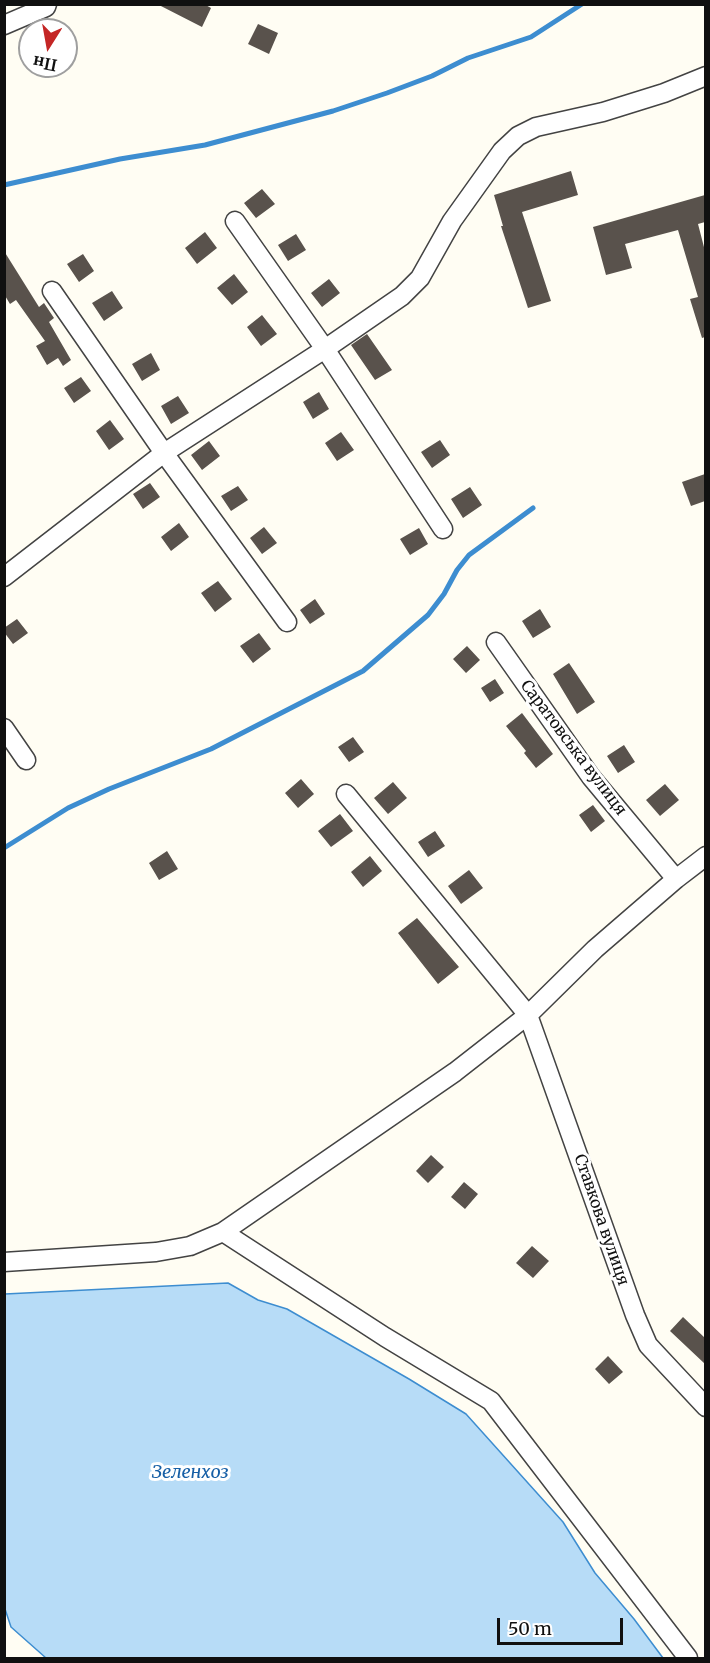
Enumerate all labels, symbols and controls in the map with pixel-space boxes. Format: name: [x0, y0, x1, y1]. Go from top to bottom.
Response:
north arrow: [18, 18, 78, 78]
text: Пн: [31, 52, 59, 76]
street label: Саратовська вулиця: [516, 677, 630, 819]
street label: Ставкова вулиця: [570, 1152, 632, 1288]
water label: Зеленхоз: [151, 1462, 229, 1484]
scale bar: [500, 1606, 626, 1644]
text: 50 m: [508, 1617, 552, 1640]

